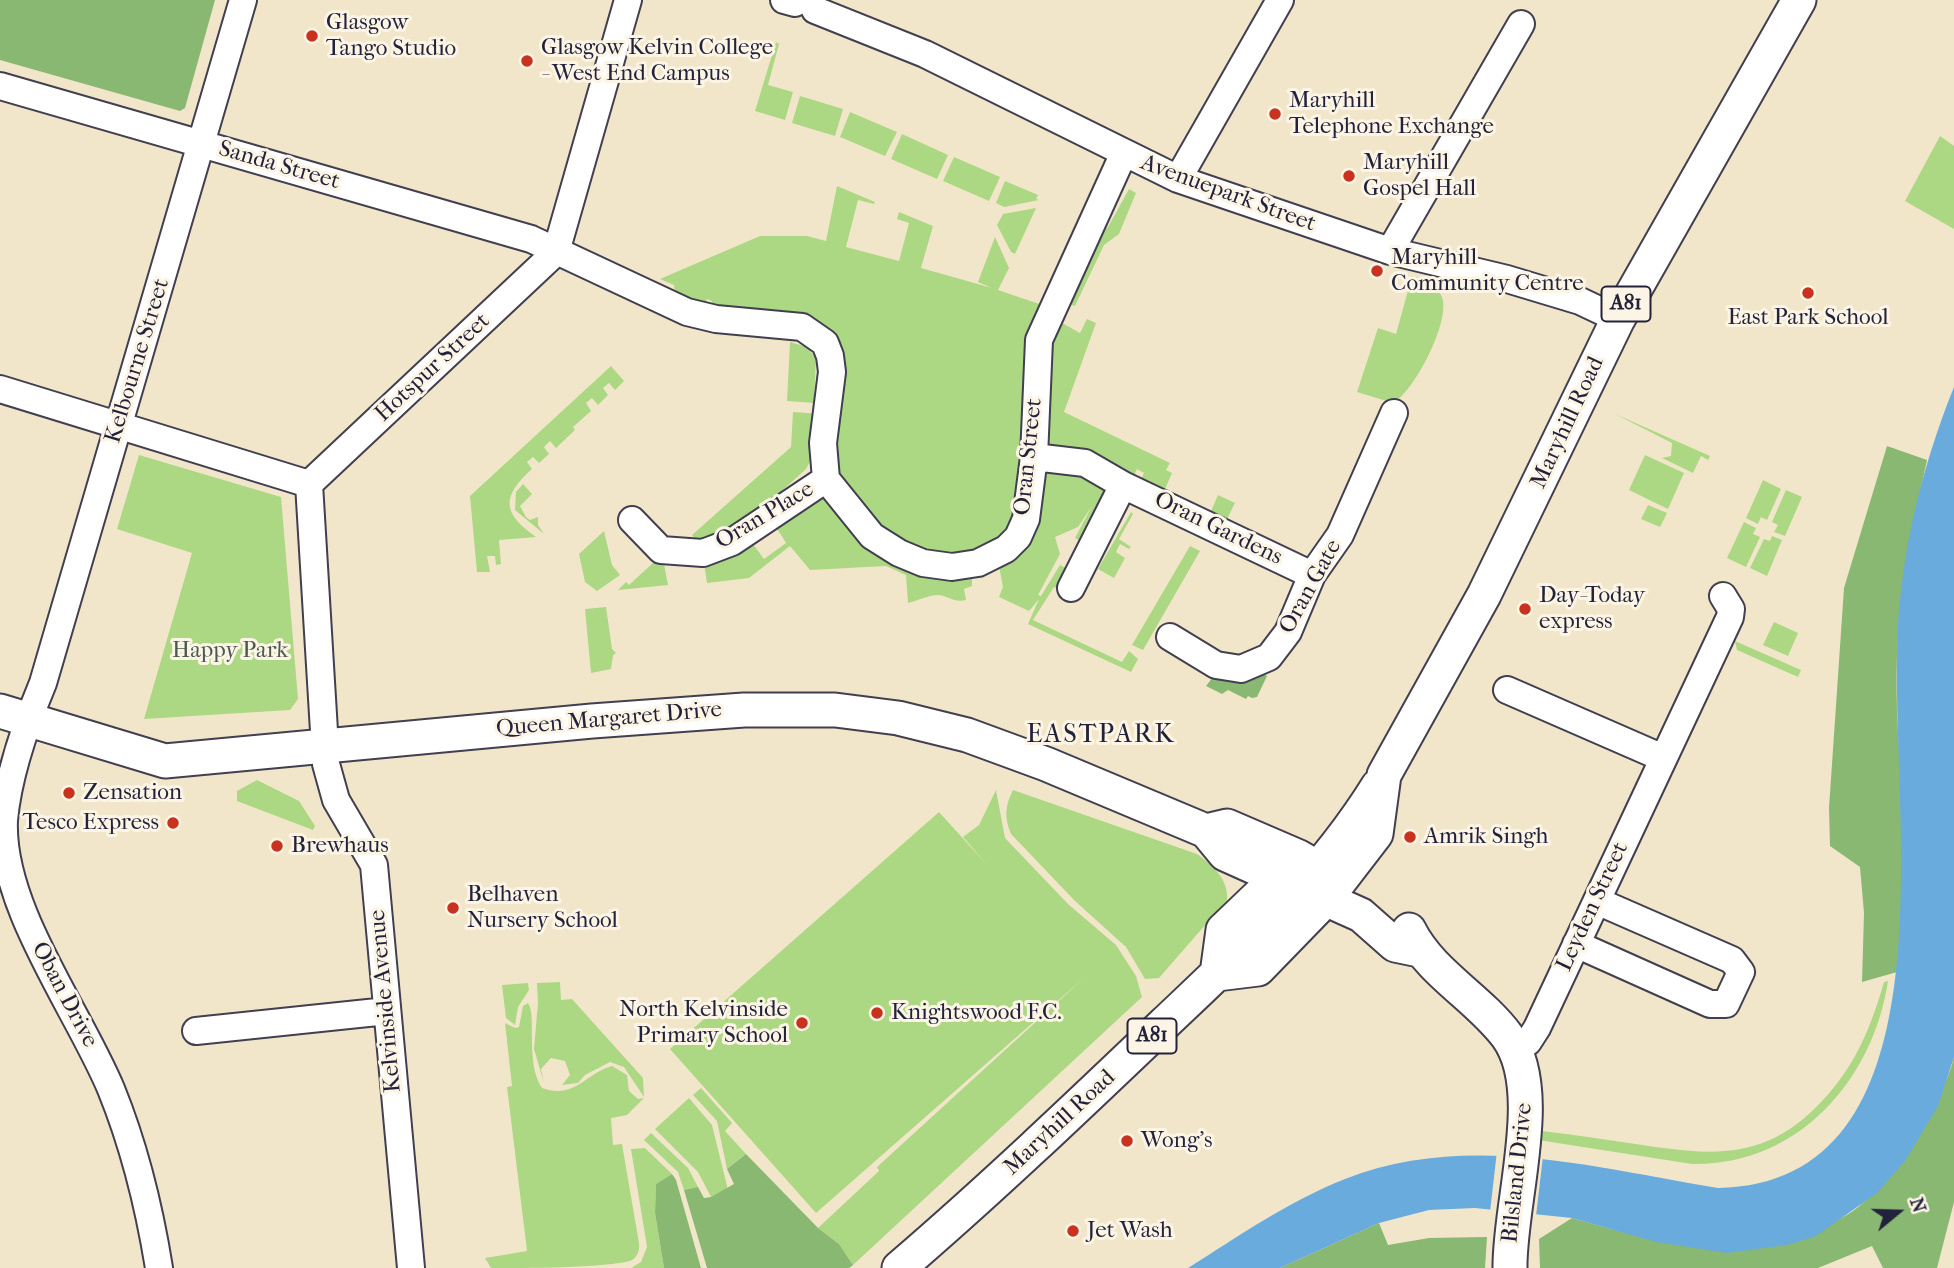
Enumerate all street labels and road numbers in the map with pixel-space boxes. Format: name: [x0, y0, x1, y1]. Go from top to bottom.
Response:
street label: Sanda Street: [215, 136, 343, 196]
street label: Avenuepark Street: [1137, 149, 1319, 239]
street label: Kelbourne Street: [100, 275, 176, 447]
road number: A81: [1602, 286, 1650, 322]
street label: Hotspur Street: [370, 308, 496, 428]
street label: Maryhill Road: [1525, 353, 1611, 493]
street label: Oran Street: [1009, 397, 1049, 517]
street label: Oran Place: [711, 476, 819, 556]
street label: Oran Gardens: [1149, 486, 1287, 572]
street label: Oran Gate: [1274, 535, 1348, 639]
street label: Queen Margaret Drive: [495, 696, 723, 744]
street label: Leyden Street: [1551, 838, 1635, 976]
street label: Kelvinside Avenue: [364, 908, 408, 1094]
street label: Oban Drive: [25, 938, 103, 1052]
road number: A81: [1128, 1018, 1176, 1054]
street label: Maryhill Road: [999, 1064, 1121, 1182]
street label: Bilsland Drive: [1497, 1102, 1539, 1244]

